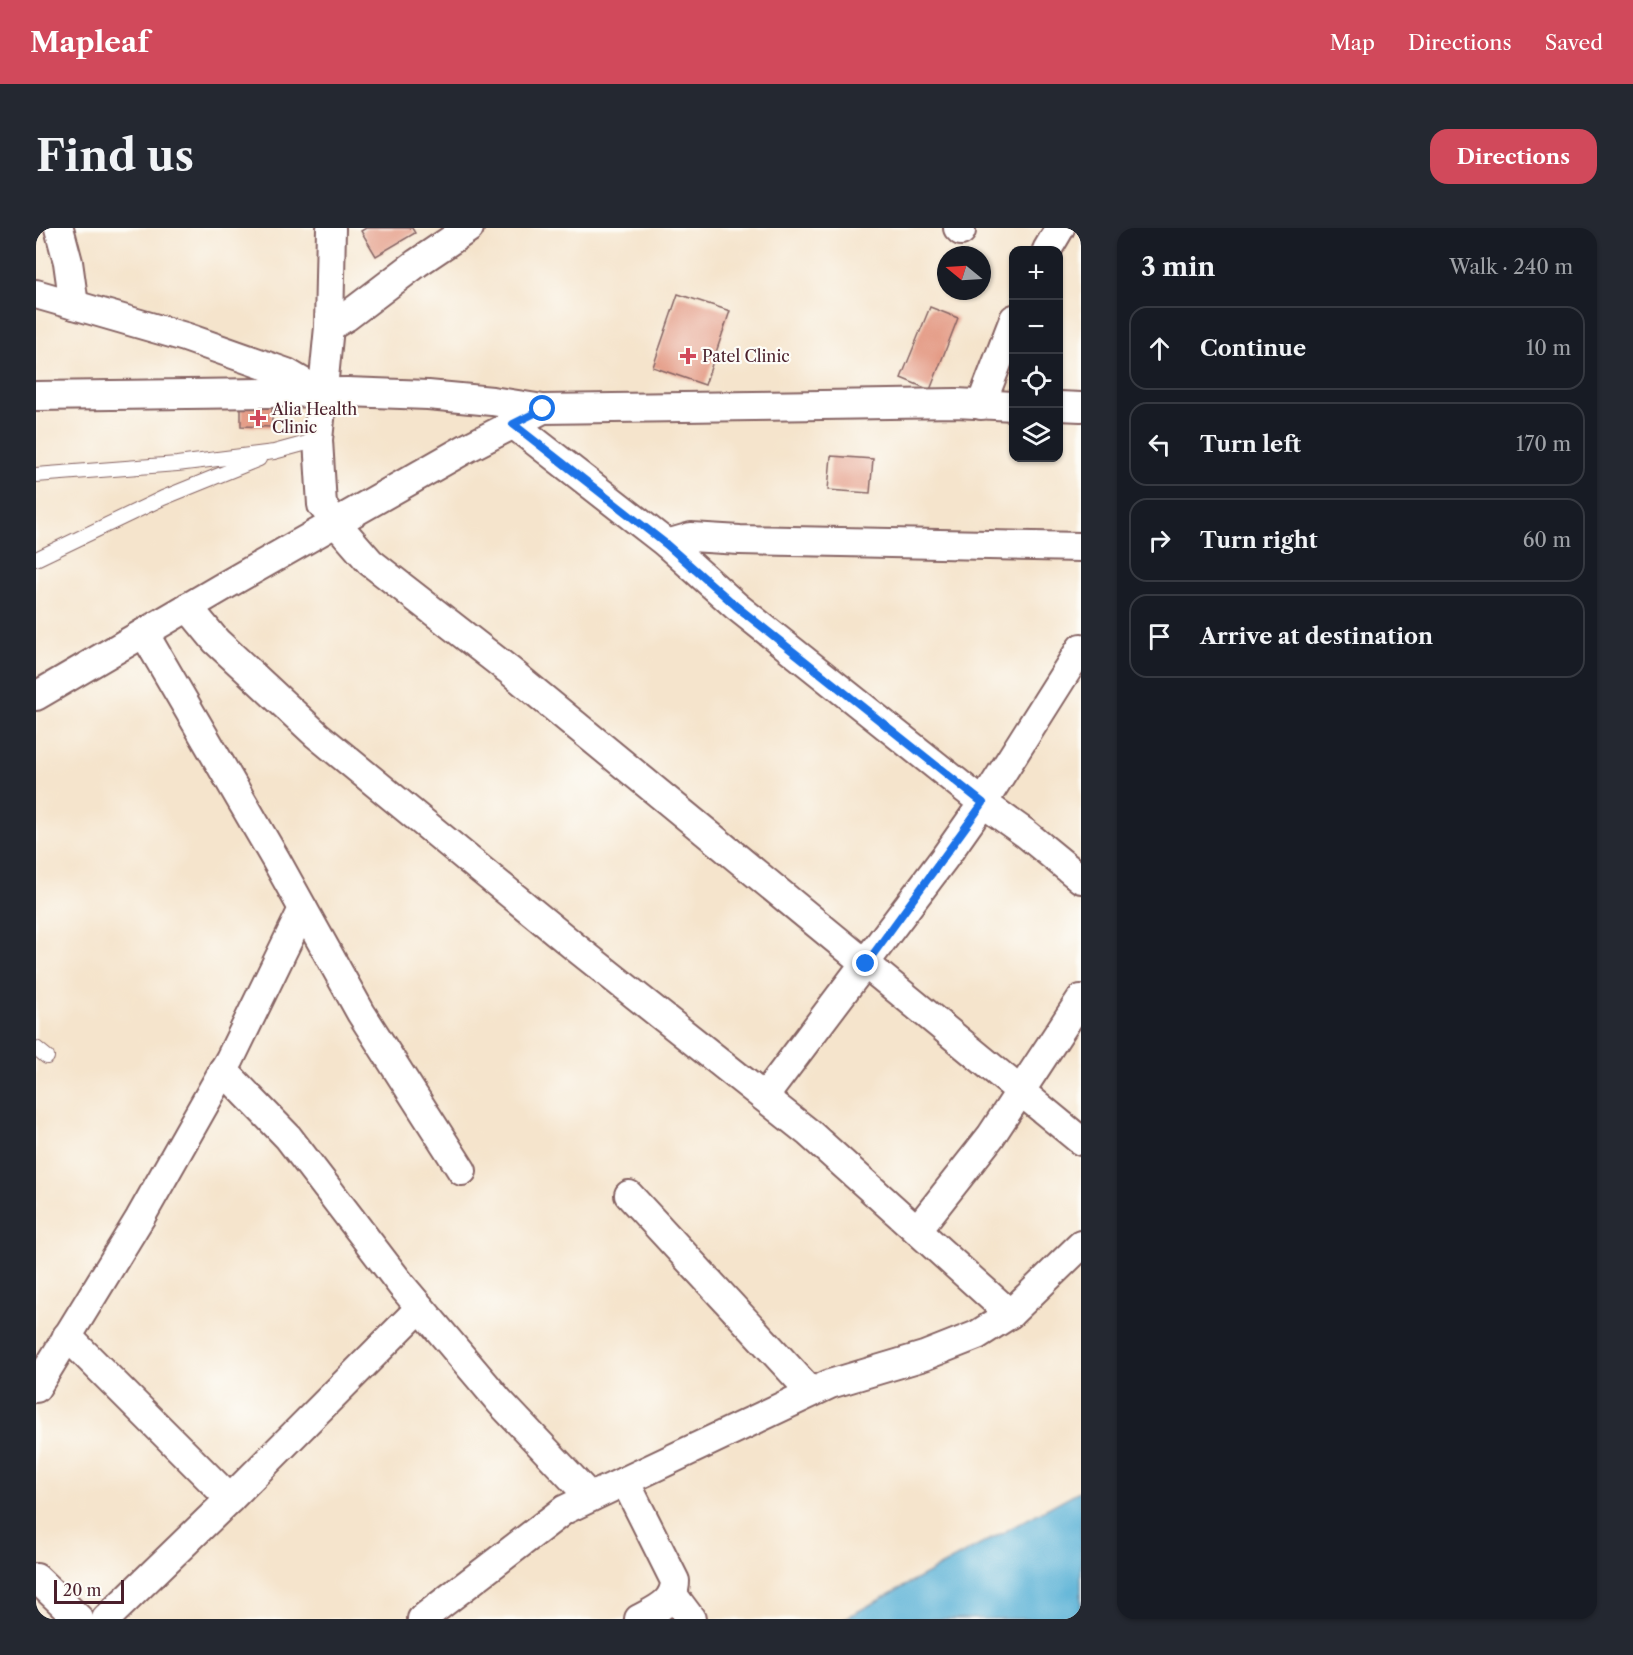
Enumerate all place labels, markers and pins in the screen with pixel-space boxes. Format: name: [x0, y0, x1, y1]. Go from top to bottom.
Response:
place label: Patel Clinic: [702, 346, 790, 366]
marker: Patel Clinic: [679, 347, 697, 365]
place label: Alia Health Clinic: [271, 399, 357, 437]
marker: Alia Health Clinic: [249, 409, 267, 427]

